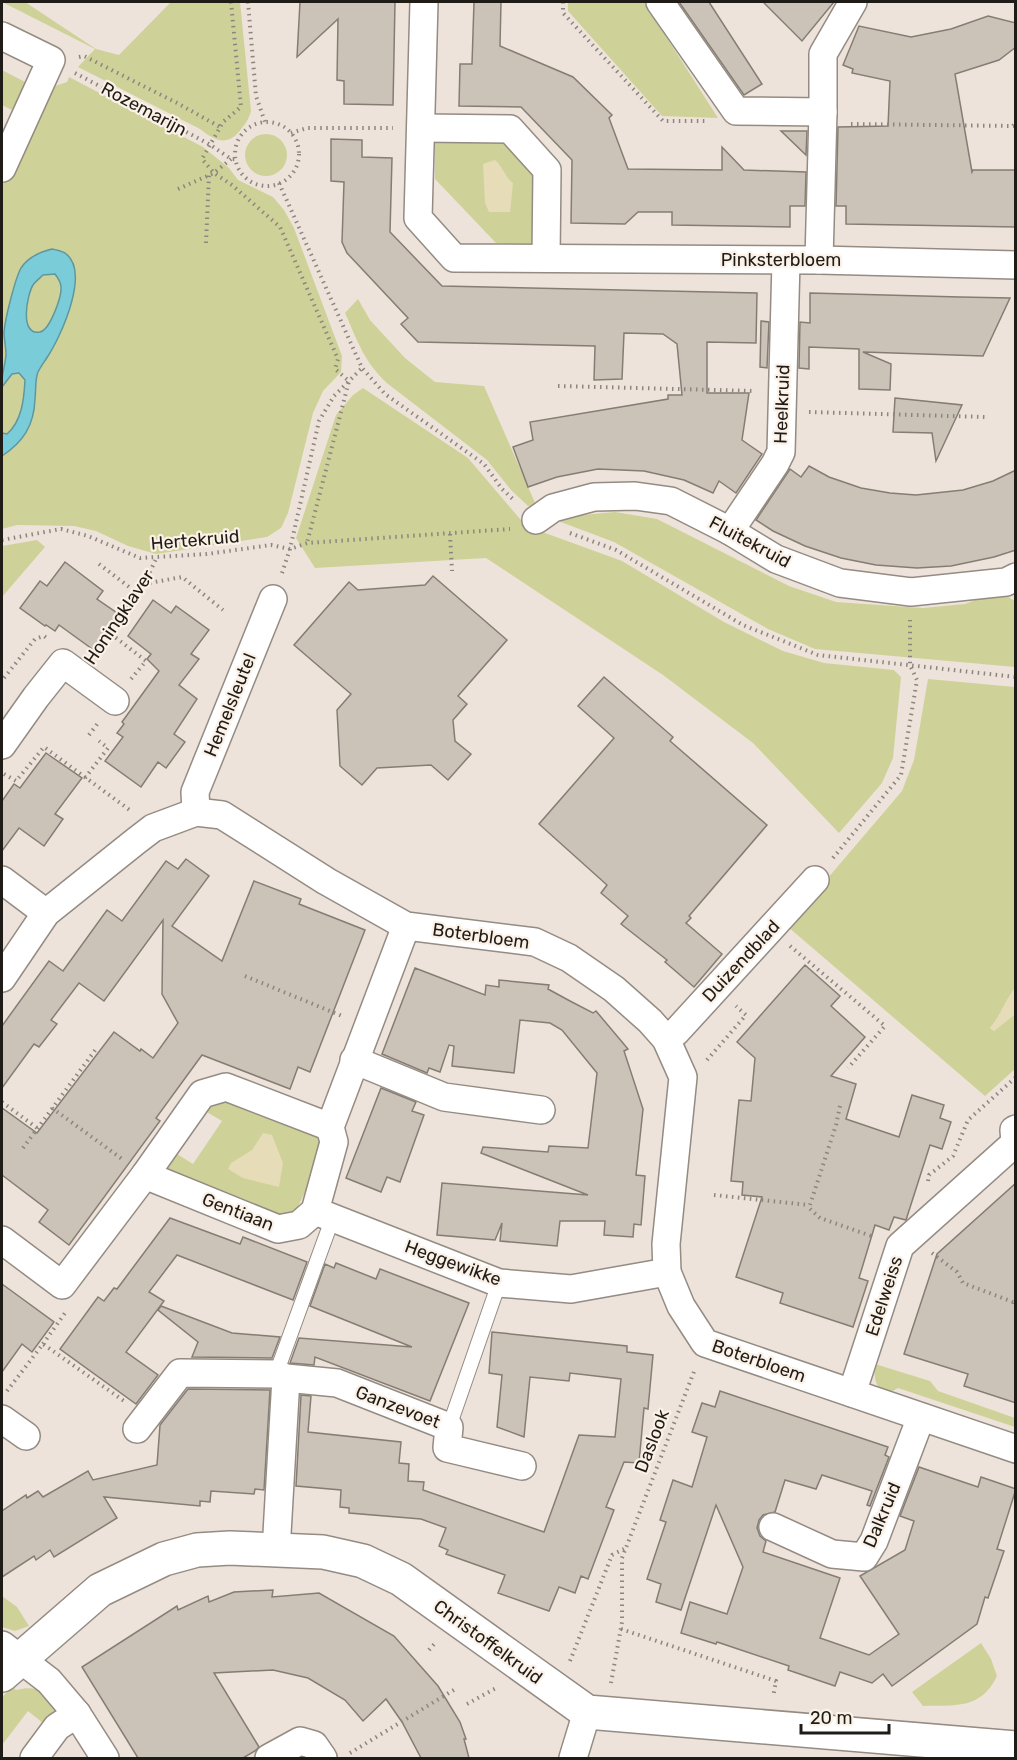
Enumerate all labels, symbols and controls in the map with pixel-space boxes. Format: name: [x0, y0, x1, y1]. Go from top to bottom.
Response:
street label: Rozemarijn: [97, 77, 191, 141]
street label: Pinksterbloem: [721, 249, 841, 271]
street label: Heelkruid: [770, 364, 794, 444]
street label: Fluitekruid: [705, 511, 795, 573]
street label: Hertekruid: [150, 525, 240, 555]
street label: Honingklaver: [79, 565, 159, 669]
street label: Hemelsleutel: [199, 650, 261, 760]
street label: Duizendblad: [697, 915, 785, 1007]
street label: Boterbloem: [431, 918, 531, 954]
street label: Gentiaan: [199, 1188, 277, 1236]
street label: Heggewikke: [402, 1235, 504, 1291]
street label: Edelweiss: [861, 1253, 907, 1339]
street label: Boterbloem: [709, 1335, 809, 1387]
street label: Ganzevoet: [353, 1381, 443, 1433]
street label: Daslook: [630, 1406, 674, 1476]
street label: Dalkruid: [858, 1479, 906, 1551]
street label: Christoffelkruid: [429, 1595, 547, 1689]
scale bar: [801, 1697, 890, 1735]
text: 20 m: [810, 1707, 852, 1729]

